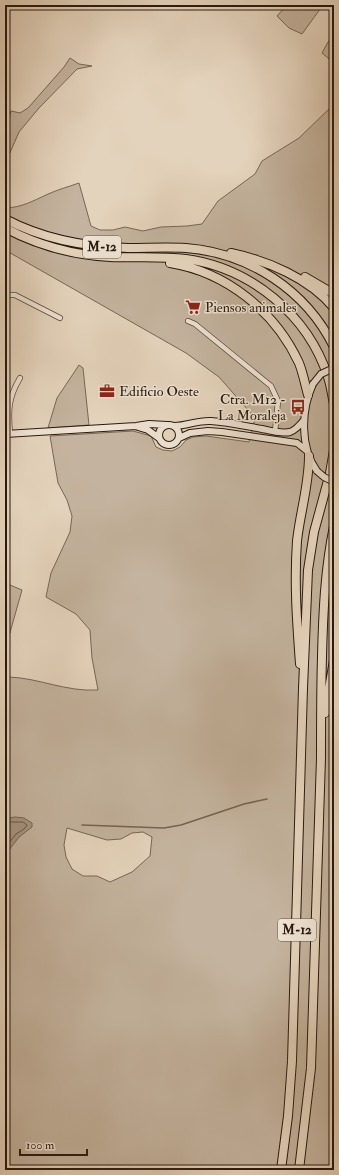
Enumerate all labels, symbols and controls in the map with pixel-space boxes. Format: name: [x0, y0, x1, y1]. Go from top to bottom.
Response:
road number: M-12: [83, 236, 121, 258]
supermarket icon: Piensos animales: [184, 298, 202, 316]
place label: Piensos animales: [205, 299, 297, 316]
office icon: Edificio Oeste: [98, 382, 116, 400]
place label: Edificio Oeste: [119, 383, 199, 400]
place label: Ctra. M12 - La Moraleja: [218, 391, 286, 424]
bus stop icon: Ctra. M12 - La Moraleja: [289, 398, 307, 416]
road number: M-12: [278, 919, 316, 941]
scale bar: [20, 1131, 87, 1157]
text: 100 m: [26, 1138, 55, 1153]

